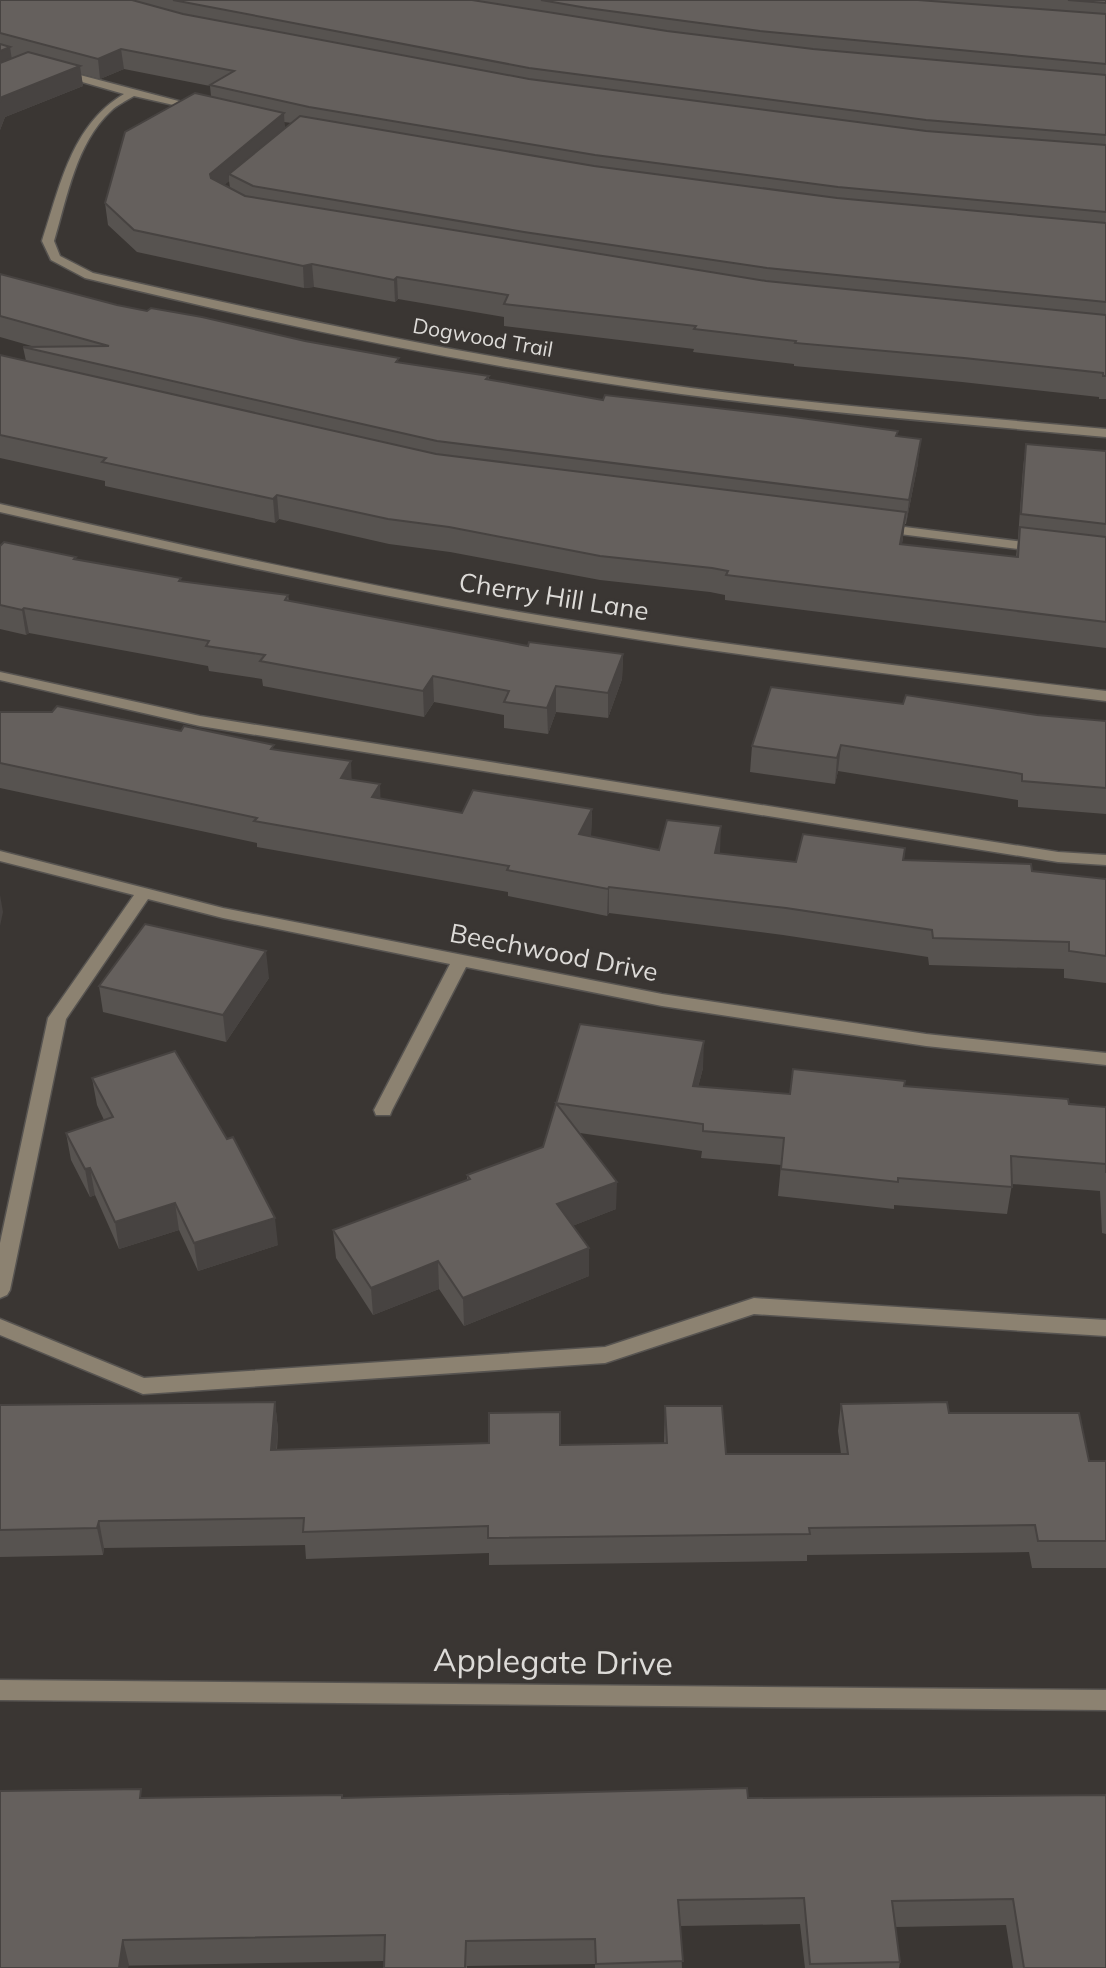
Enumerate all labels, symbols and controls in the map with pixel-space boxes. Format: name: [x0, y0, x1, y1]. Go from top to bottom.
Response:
street label: Dogwood Trail: [411, 312, 555, 362]
street label: Cherry Hill Lane: [457, 565, 651, 627]
street label: Beechwood Drive: [447, 916, 661, 988]
street label: Applegate Drive: [433, 1639, 673, 1683]

